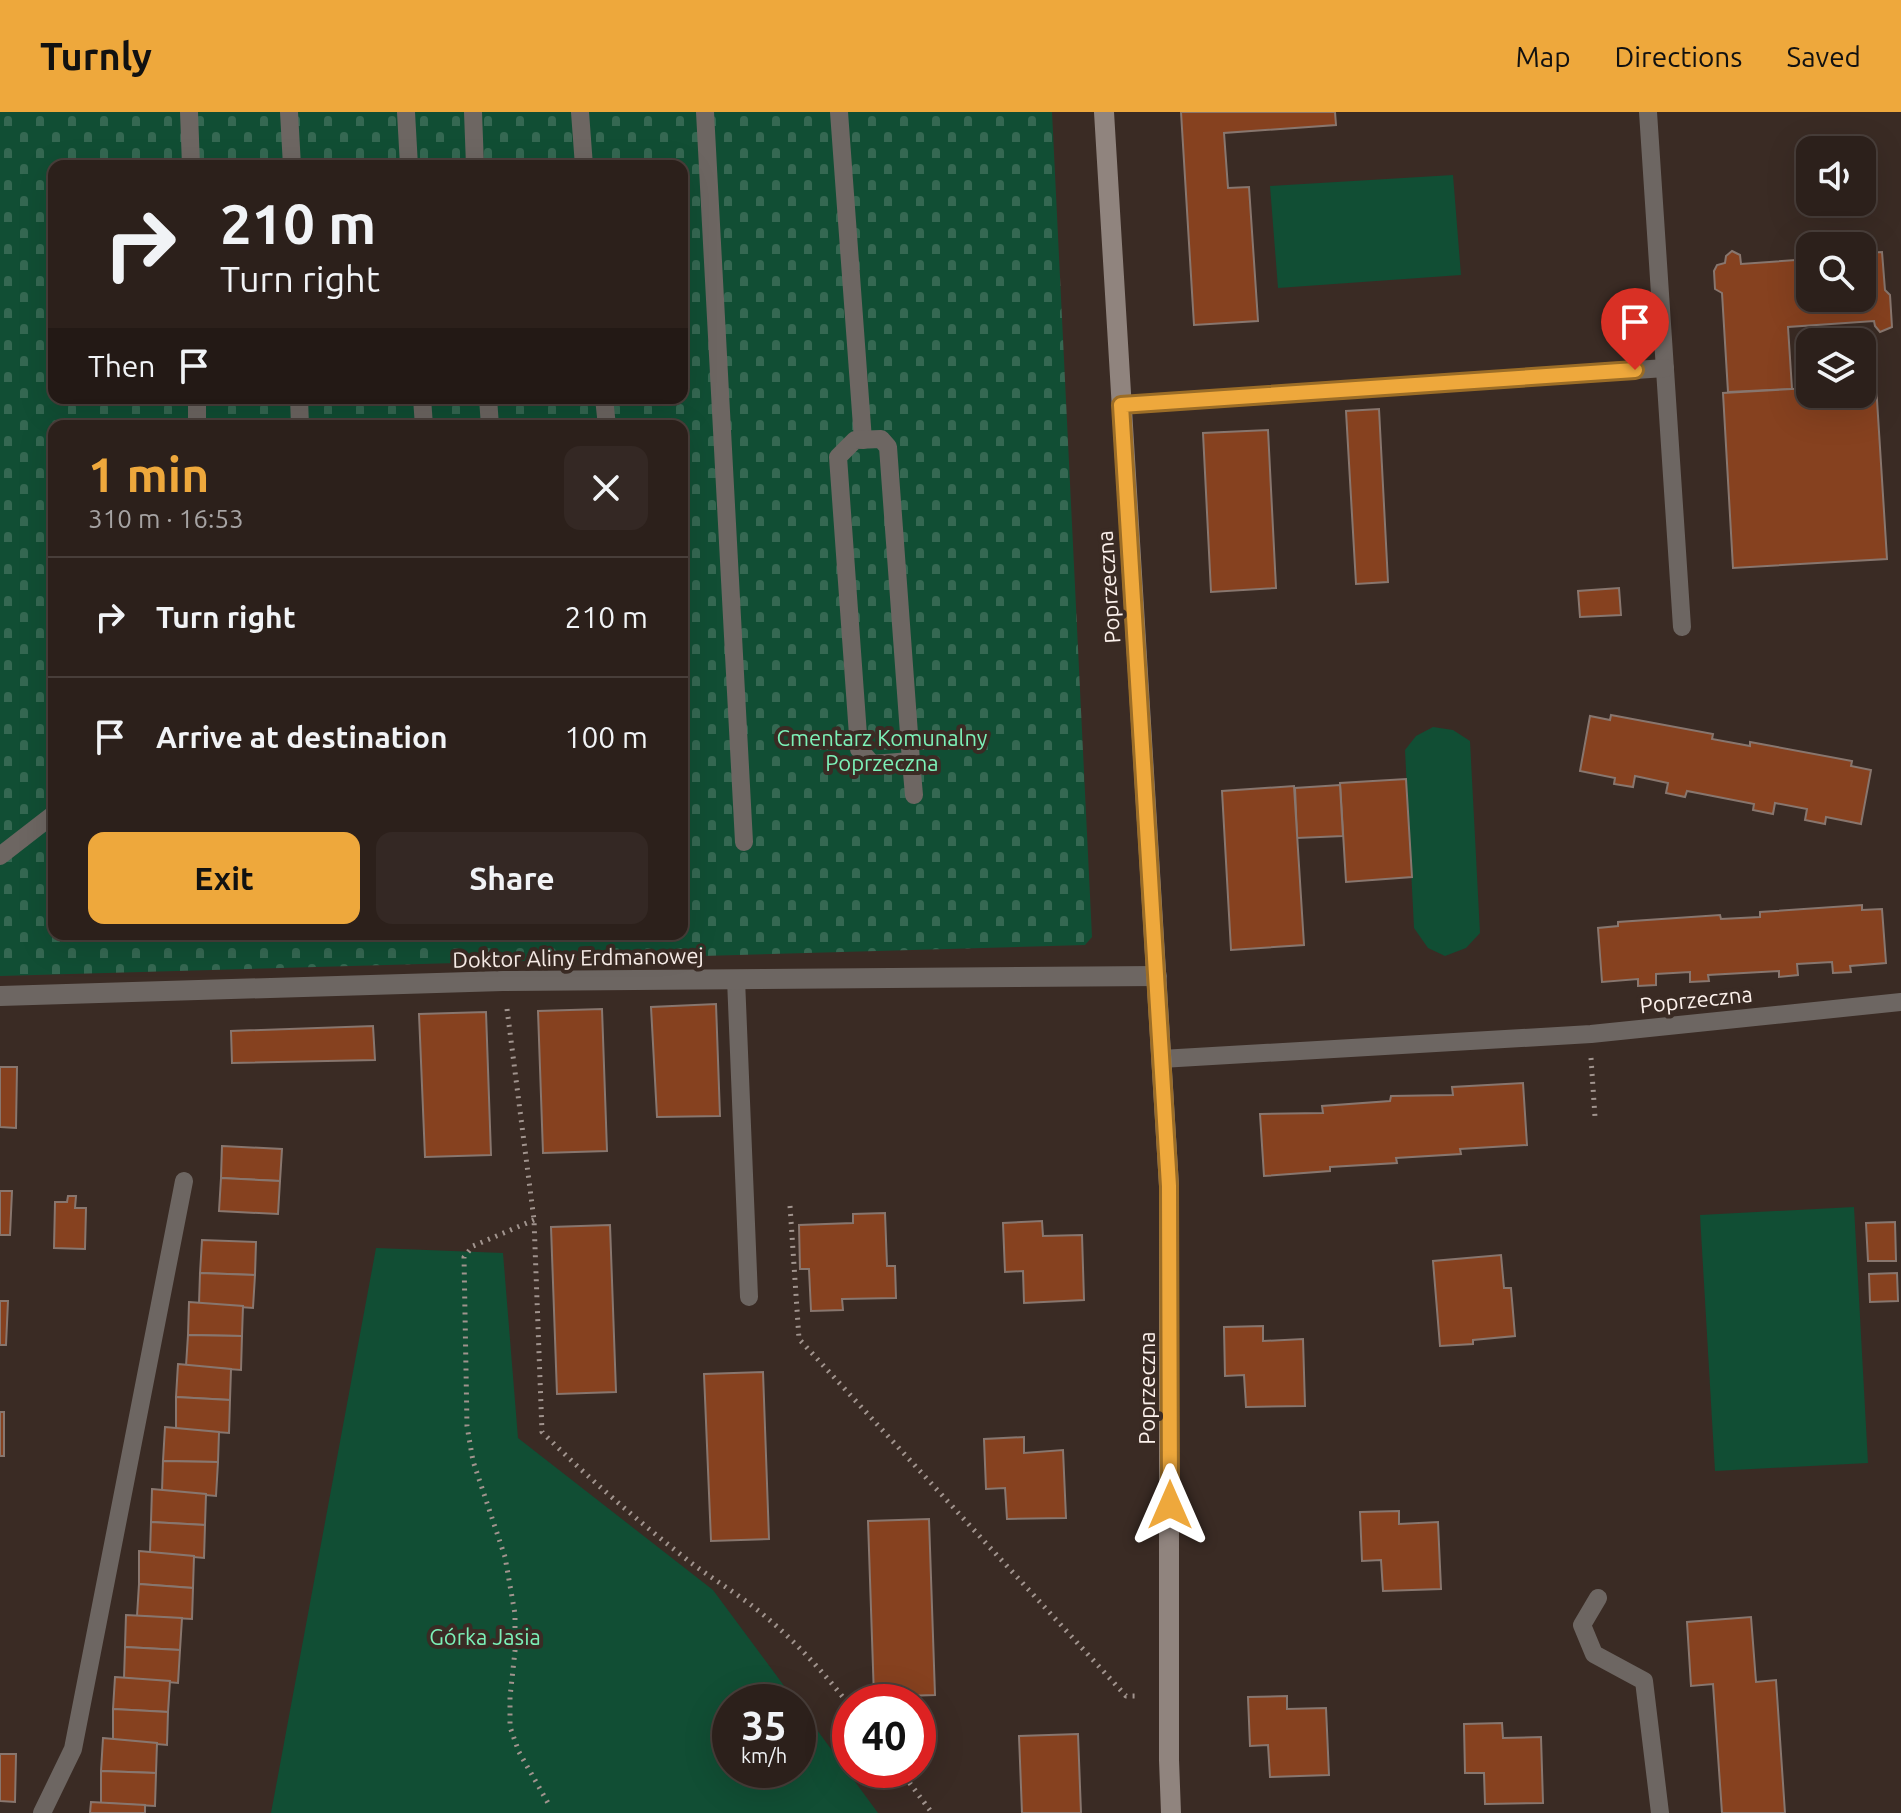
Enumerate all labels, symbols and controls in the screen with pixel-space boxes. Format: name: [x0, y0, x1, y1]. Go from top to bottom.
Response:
text: Turnly: [40, 35, 152, 77]
text: Map: [1515, 41, 1571, 72]
text: Directions: [1615, 41, 1742, 72]
text: Saved: [1786, 41, 1861, 72]
map controls: [1796, 136, 1876, 408]
button: sound: [1796, 136, 1876, 216]
icon: right: [88, 192, 192, 296]
text: 210 m: [220, 192, 376, 255]
button: search: [1796, 232, 1876, 312]
text: Turn right: [220, 258, 380, 299]
pin: [1601, 288, 1669, 370]
icon: arrive: [1613, 300, 1657, 344]
button: layers: [1796, 328, 1876, 408]
icon: arrive: [172, 344, 216, 388]
text: Then: [88, 349, 156, 383]
button: close: [564, 446, 648, 530]
text: 1 min: [88, 447, 209, 501]
text: 310 m · 16:53: [88, 504, 244, 533]
street label: Poprzeczna: [1092, 530, 1124, 644]
icon: right: [88, 595, 132, 639]
text: Turn right: [156, 600, 296, 634]
text: 210 m: [564, 600, 648, 634]
icon: arrive: [88, 715, 132, 759]
text: Arrive at destination: [156, 720, 448, 754]
text: 100 m: [564, 720, 648, 754]
park label: Cmentarz Komunalny Poprzeczna: [777, 725, 988, 775]
button: Exit: [88, 832, 360, 924]
button: Share: [376, 832, 648, 924]
street label: Doktor Aliny Erdmanowej: [452, 942, 704, 972]
street label: Poprzeczna: [1638, 981, 1754, 1017]
street label: Poprzeczna: [1134, 1331, 1159, 1445]
position arrow: [1128, 1463, 1212, 1547]
park label: Górka Jasia: [429, 1624, 541, 1649]
speed limit sign: 40: [832, 1684, 936, 1788]
text: 35: [741, 1703, 787, 1748]
text: km/h: [741, 1744, 787, 1767]

